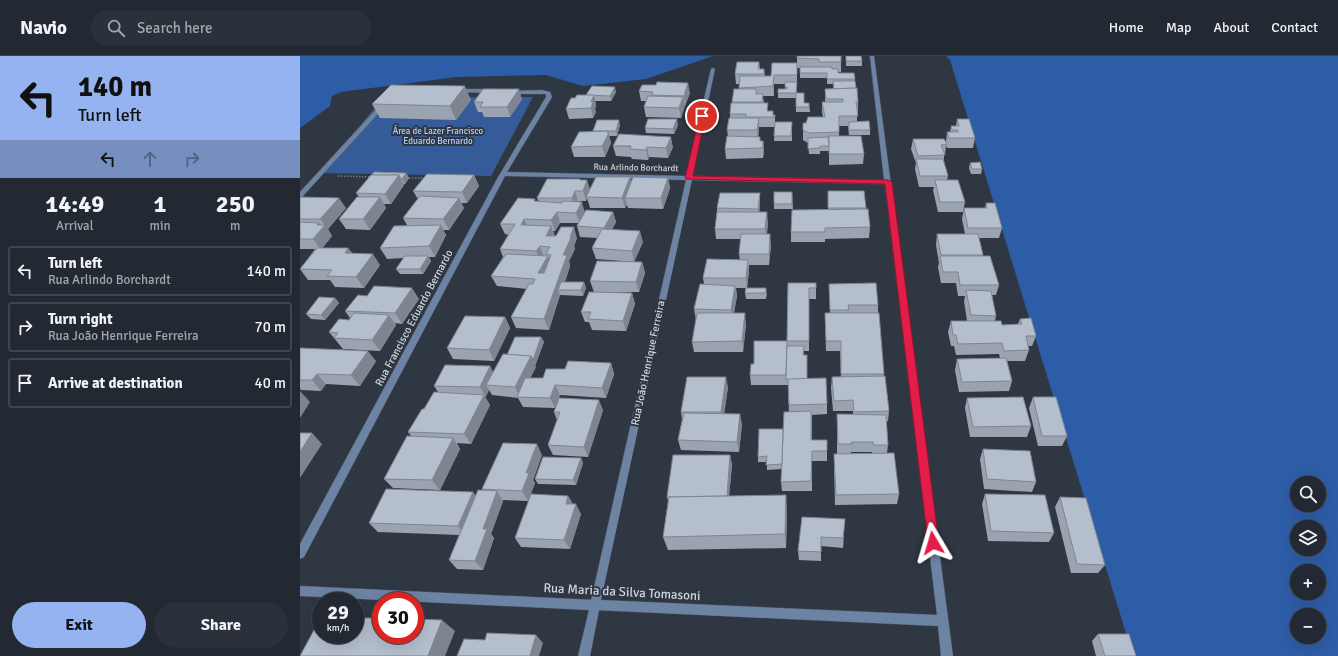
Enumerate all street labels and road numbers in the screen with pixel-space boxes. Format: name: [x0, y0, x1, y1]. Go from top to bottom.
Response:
street label: Rua Arlindo Borchardt: [593, 162, 679, 174]
street label: Rua Francisco Eduardo Bernardo: [372, 247, 456, 388]
street label: Rua João Henrique Ferreira: [628, 299, 668, 427]
street label: Rua Maria da Silva Tomasoni: [543, 580, 701, 604]

